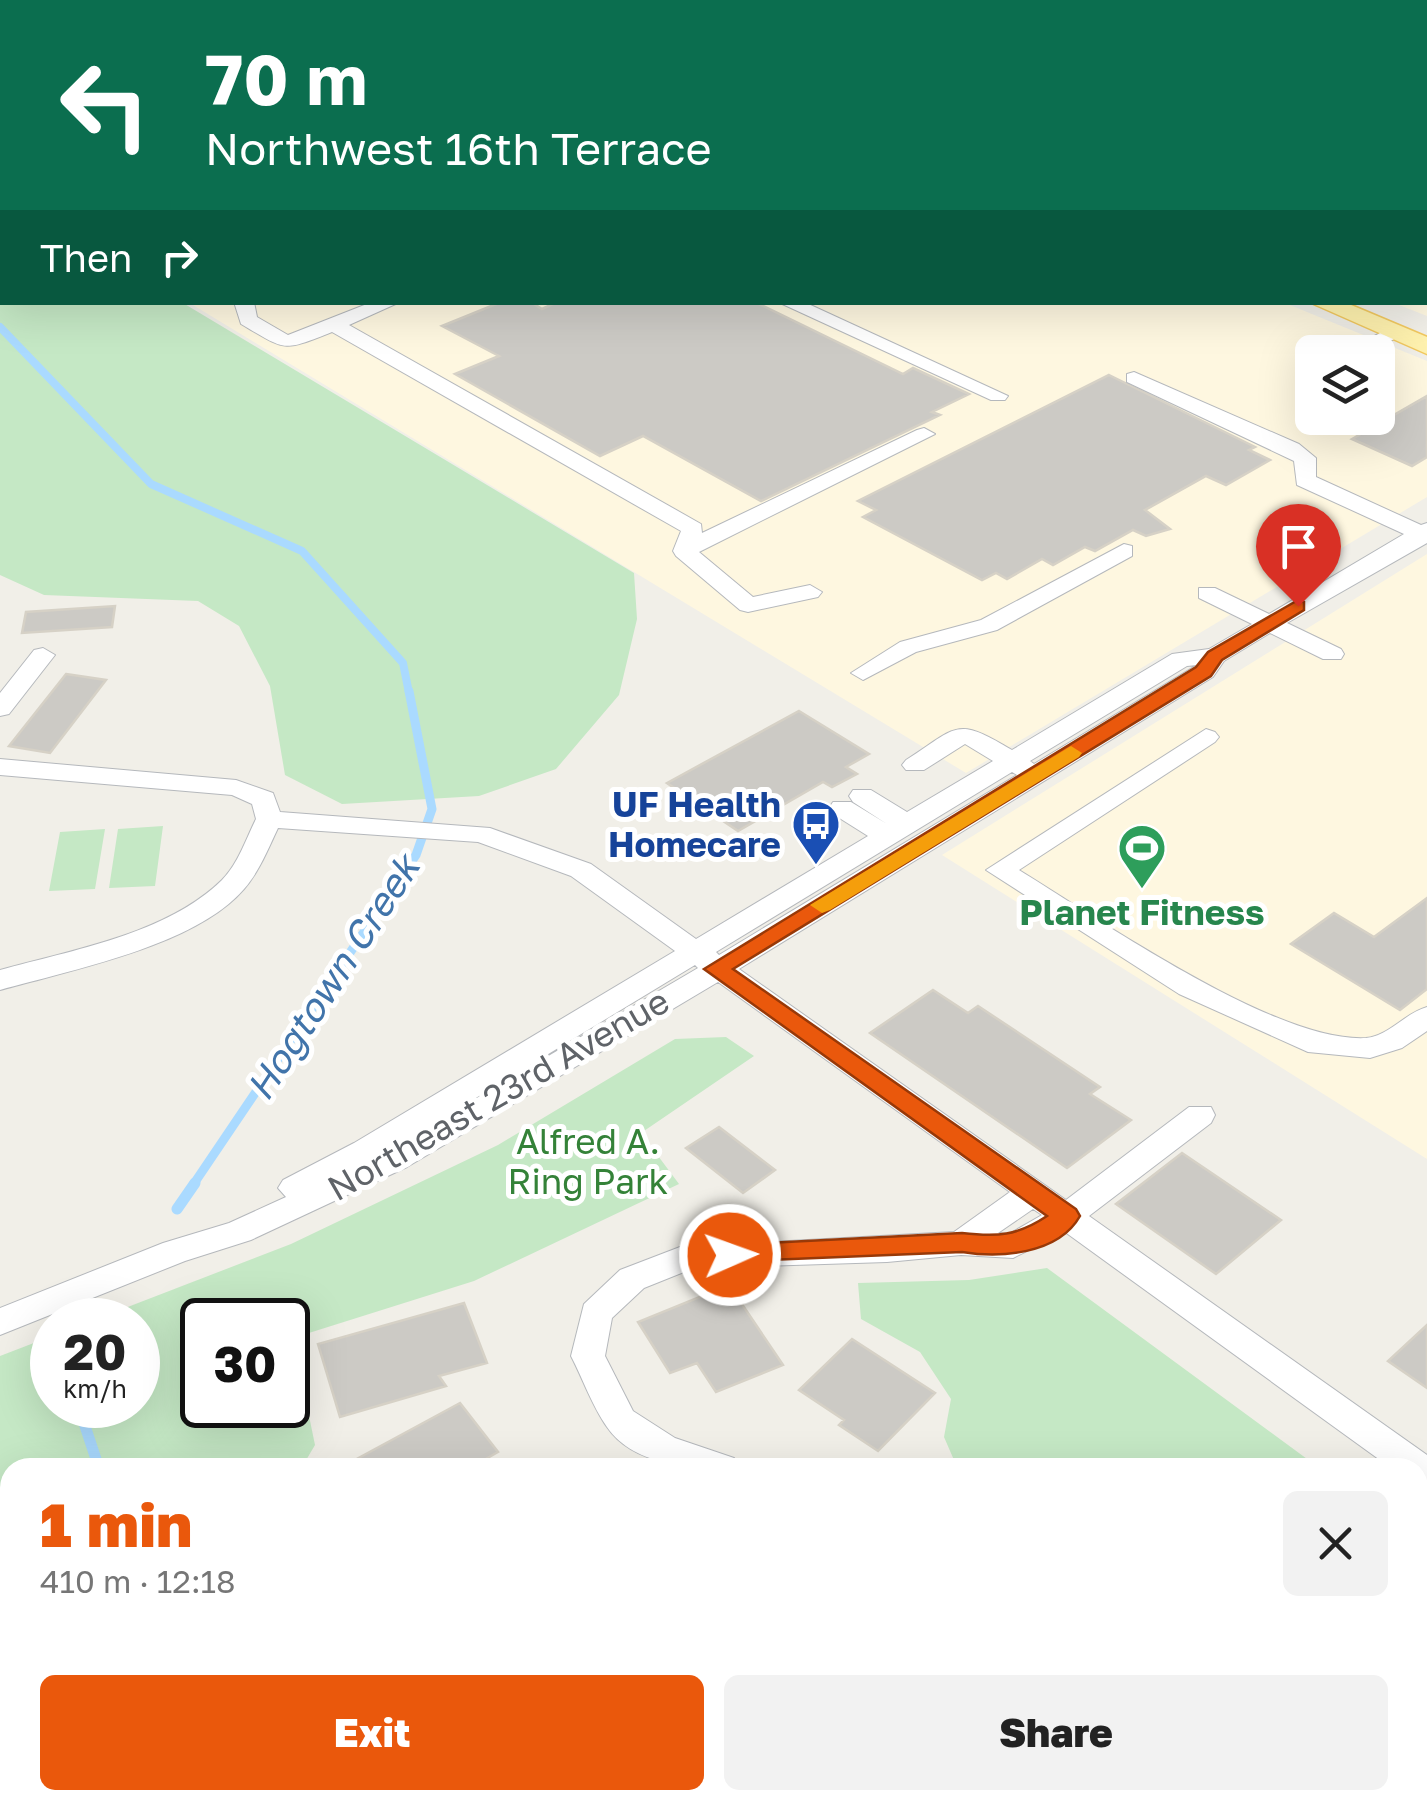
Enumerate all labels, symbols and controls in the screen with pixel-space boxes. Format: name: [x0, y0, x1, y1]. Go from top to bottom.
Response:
text: 70 m: [205, 36, 367, 120]
icon: left: [40, 40, 170, 170]
text: Northwest 16th Terrace: [205, 121, 712, 175]
icon: right: [152, 230, 207, 285]
text: Then: [40, 235, 132, 280]
map controls: [1295, 335, 1395, 435]
button: layers: [1295, 335, 1395, 435]
pin: [1256, 504, 1341, 607]
icon: arrive: [1271, 519, 1326, 574]
place label: UF Health Homecare: [608, 783, 781, 865]
bus stop icon: UF Health Homecare: [790, 798, 842, 866]
sports icon: Planet Fitness: [1116, 822, 1168, 890]
water label: Hogtown Creek: [236, 843, 430, 1108]
place label: Planet Fitness: [1019, 891, 1265, 933]
street label: Northeast 23rd Avenue: [320, 979, 676, 1209]
park label: Alfred A. Ring Park: [508, 1120, 668, 1202]
position arrow: [678, 1203, 782, 1307]
speed limit sign: 30: [180, 1298, 310, 1428]
text: 20: [63, 1321, 126, 1381]
text: km/h: [63, 1373, 127, 1404]
text: 1 min: [40, 1488, 192, 1560]
button: close: [1283, 1491, 1388, 1596]
text: 410 m · 12:18: [40, 1562, 236, 1600]
button: Exit: [40, 1675, 704, 1790]
button: Share: [724, 1675, 1388, 1790]

